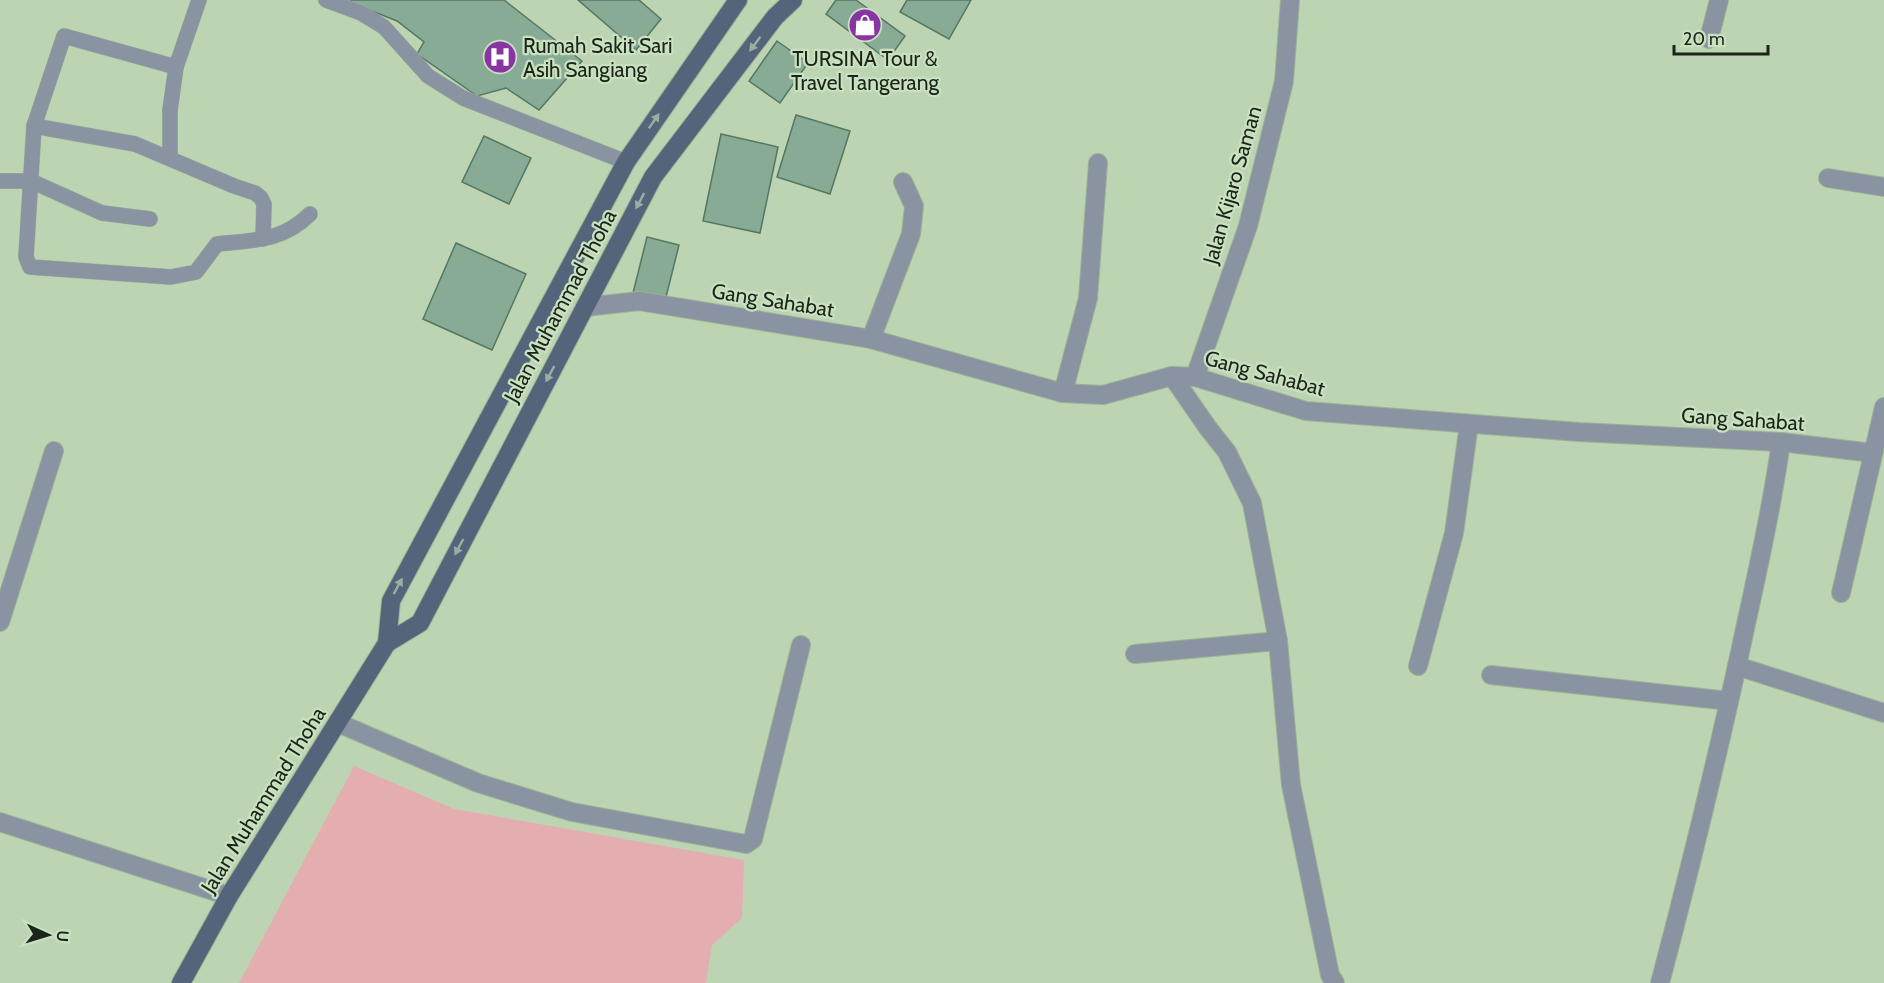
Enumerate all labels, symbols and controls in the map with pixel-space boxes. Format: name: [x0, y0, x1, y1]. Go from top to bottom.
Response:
shop icon: TURSINA Tour & Travel Tangerang: [847, 7, 883, 43]
scale bar: [1674, 18, 1768, 56]
text: 20 m: [1683, 28, 1725, 50]
place label: Rumah Sakit Sari Asih Sangiang: [523, 33, 672, 82]
one-way arrow: [749, 36, 761, 51]
hospital icon: Rumah Sakit Sari Asih Sangiang: [482, 39, 518, 75]
place label: TURSINA Tour & Travel Tangerang: [791, 46, 939, 95]
street label: Jalan Kijaro Saman: [1197, 103, 1267, 268]
one-way arrow: [648, 114, 660, 130]
one-way arrow: [636, 192, 646, 210]
street label: Jalan Muhammad Thoha: [498, 205, 621, 408]
street label: Gang Sahabat: [710, 278, 836, 322]
street label: Gang Sahabat: [1202, 345, 1328, 401]
one-way arrow: [545, 366, 555, 383]
street label: Gang Sahabat: [1681, 402, 1805, 436]
one-way arrow: [455, 538, 464, 555]
one-way arrow: [393, 578, 403, 595]
street label: Jalan Muhammad Thoha: [195, 702, 331, 899]
north arrow: [18, 905, 78, 965]
text: U: [53, 930, 72, 942]

